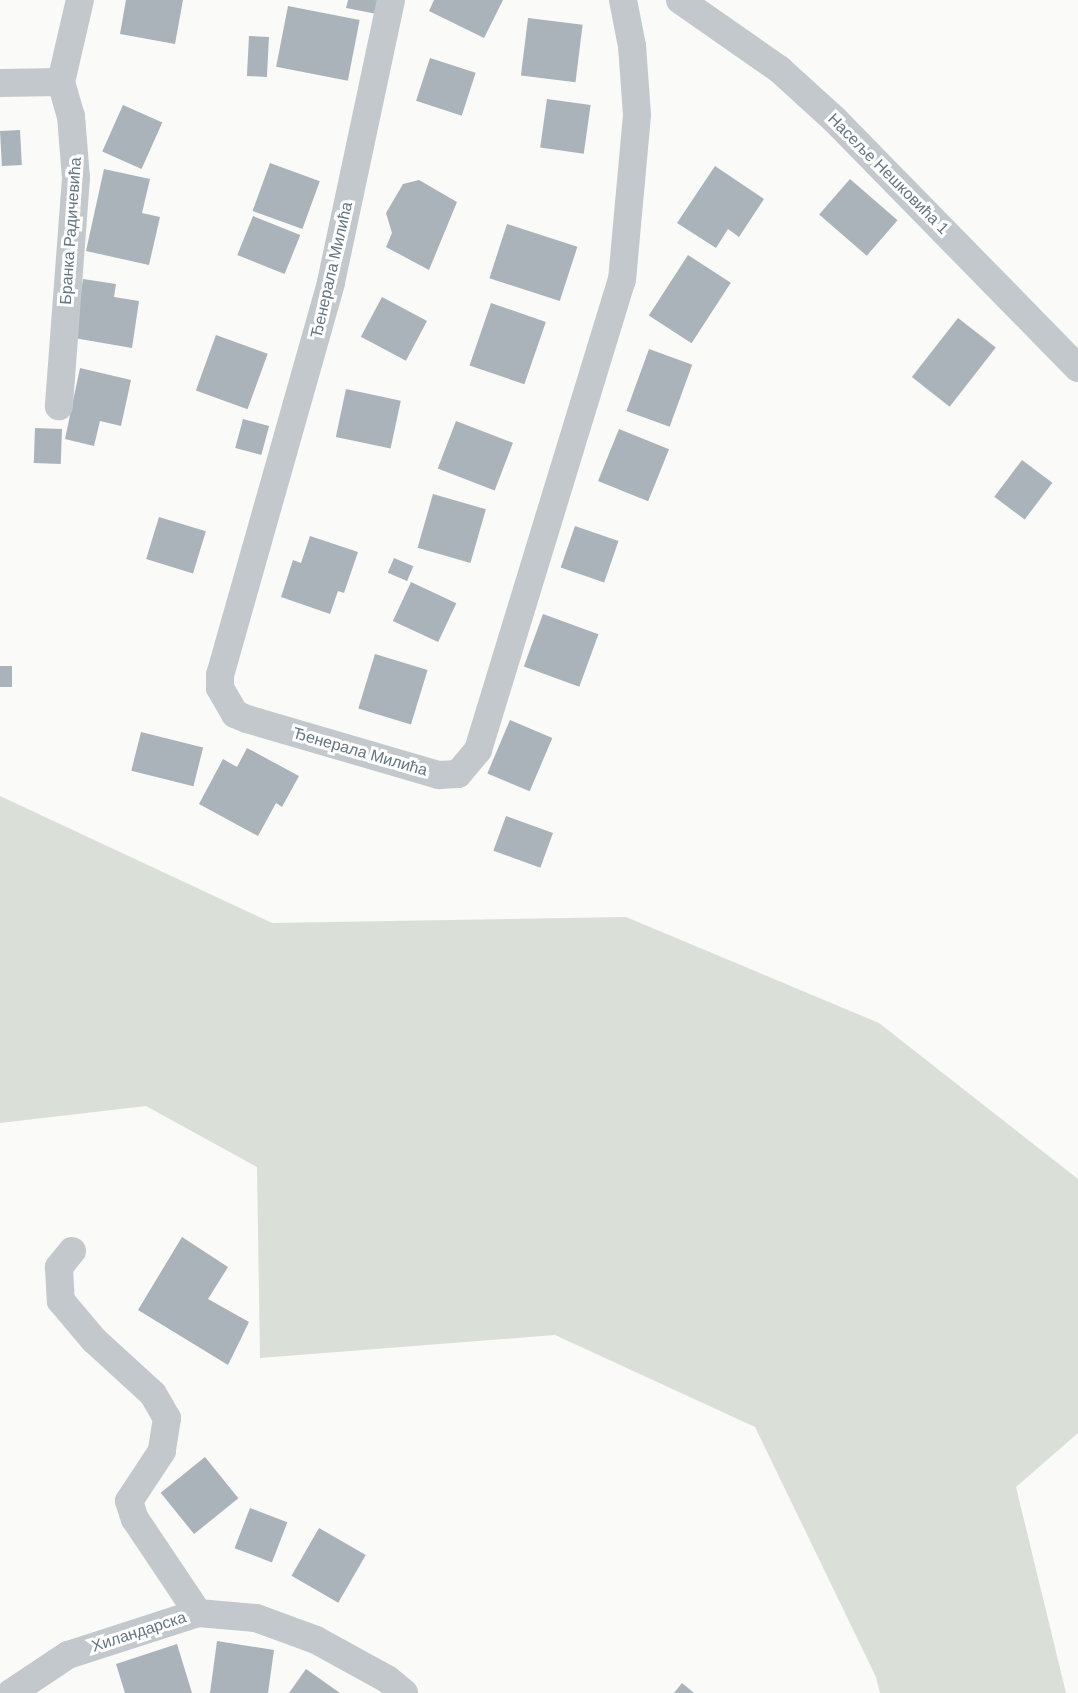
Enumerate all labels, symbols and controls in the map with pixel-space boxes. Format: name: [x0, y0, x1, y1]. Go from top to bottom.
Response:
street label: Насеље Нешковића 1: [824, 110, 952, 238]
street label: Бранка Радичевића: [56, 157, 86, 305]
street label: Ђенерала Милића: [307, 200, 357, 340]
street label: Ђенерала Милића: [290, 724, 430, 780]
street label: Хиландарска: [89, 1608, 189, 1656]

